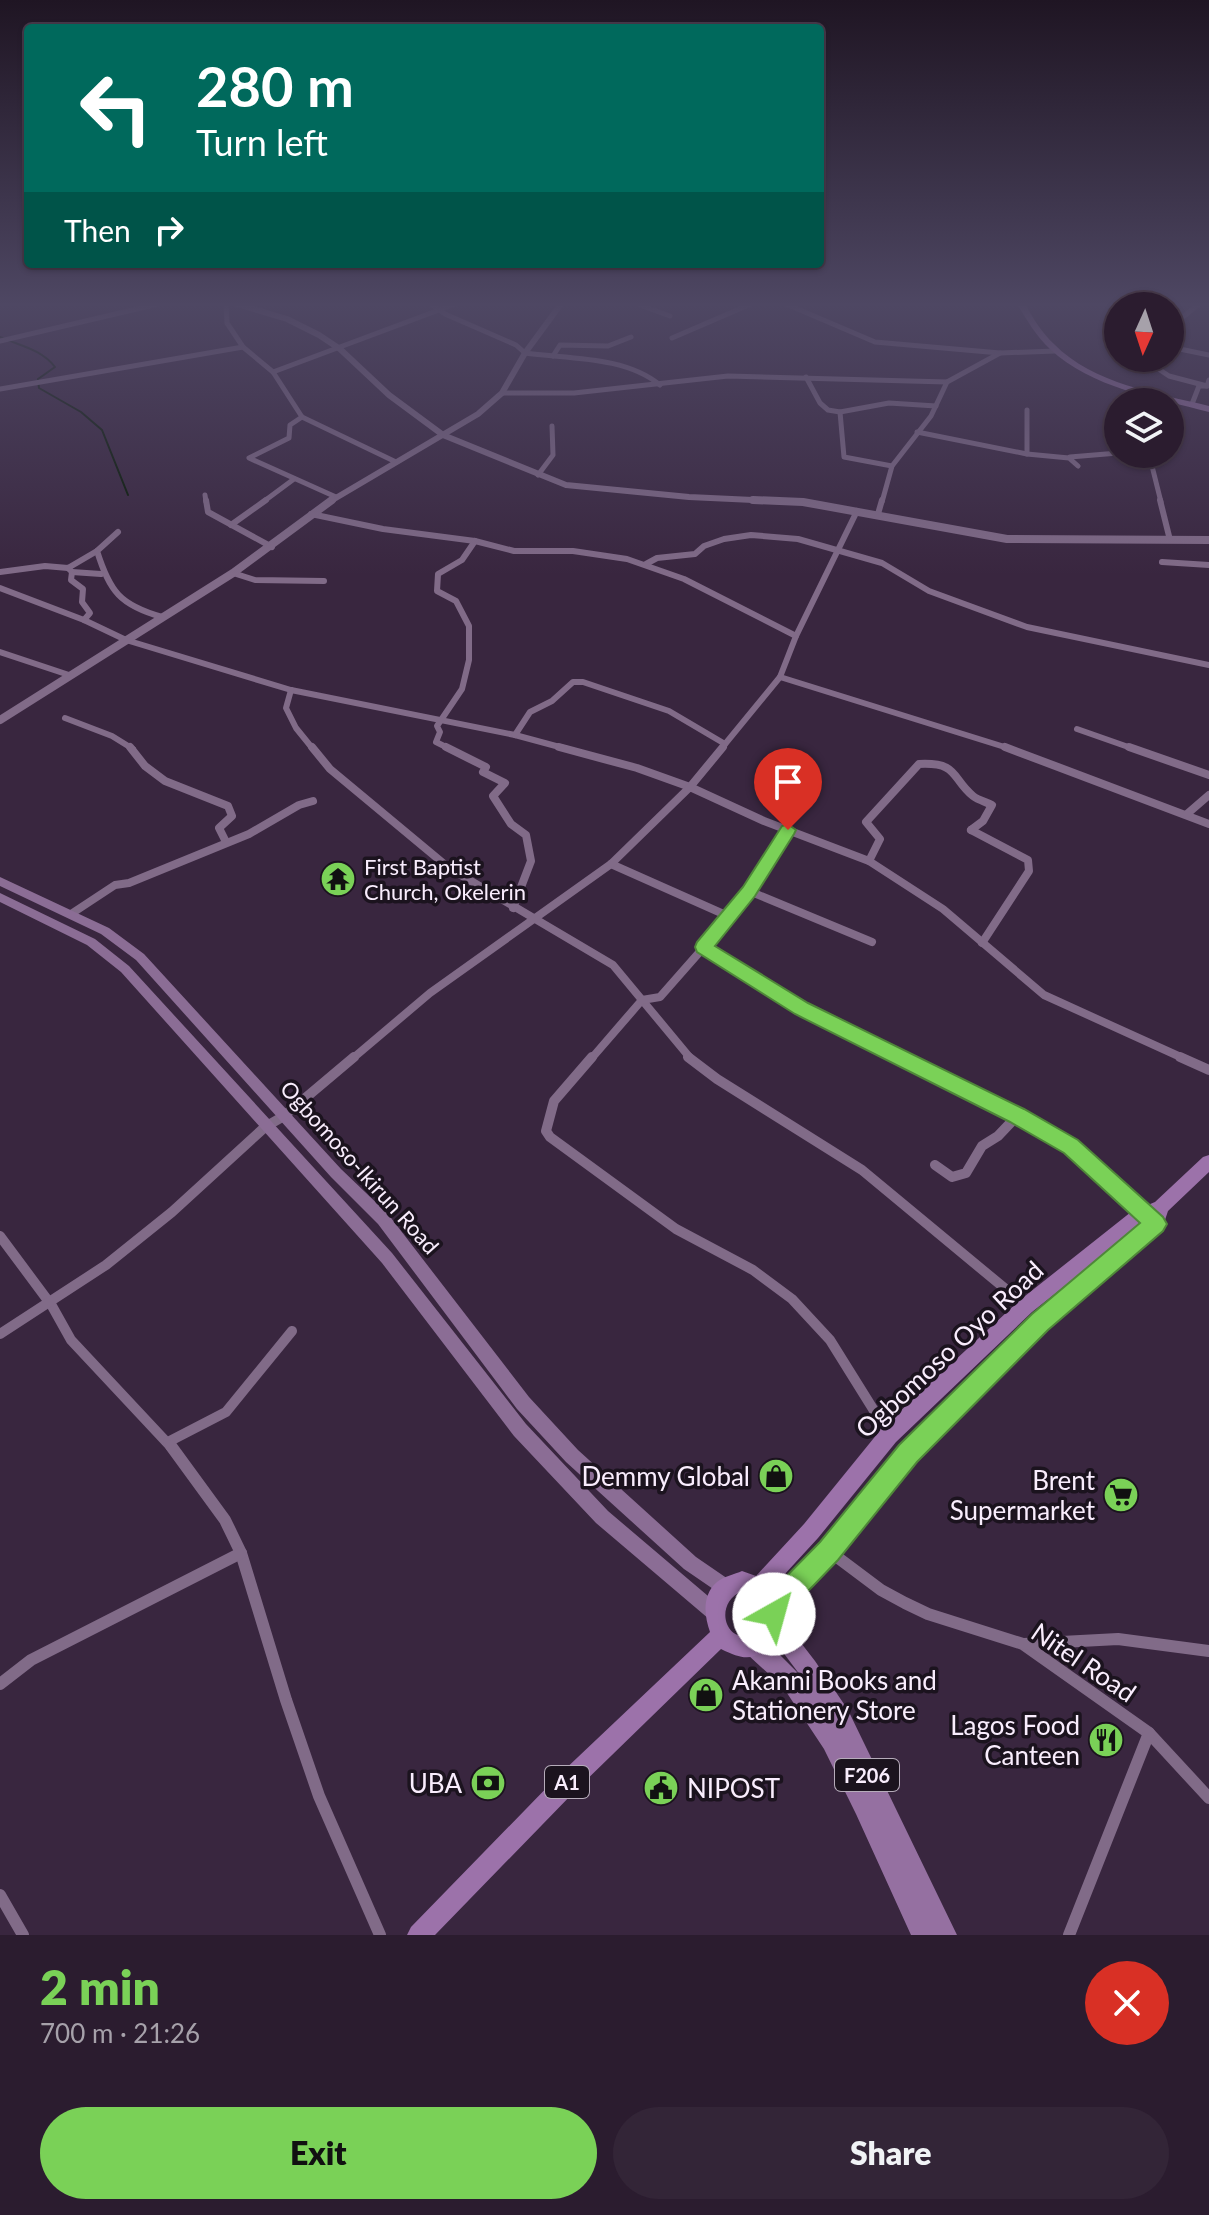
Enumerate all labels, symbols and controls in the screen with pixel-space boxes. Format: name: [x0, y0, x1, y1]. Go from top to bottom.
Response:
text: 280 m: [196, 52, 354, 119]
icon: left: [64, 56, 168, 160]
text: Turn left: [196, 120, 328, 164]
icon: right: [147, 208, 191, 252]
text: Then: [64, 212, 131, 248]
north arrow: [1104, 292, 1184, 372]
map controls: [1104, 292, 1184, 468]
button: layers: [1104, 388, 1184, 468]
pin: [754, 748, 822, 830]
icon: arrive: [766, 760, 810, 804]
place label: First Baptist Church, Okelerin: [364, 853, 526, 905]
temple icon: First Baptist Church, Okelerin: [319, 860, 357, 898]
street label: Ogbomoso-Ikirun Road: [275, 1075, 445, 1259]
street label: Ogbomoso Oyo Road: [849, 1254, 1049, 1444]
shop icon: Demmy Global: [757, 1457, 795, 1495]
place label: Demmy Global: [581, 1460, 750, 1492]
place label: Brent Supermarket: [950, 1464, 1096, 1526]
supermarket icon: Brent Supermarket: [1102, 1476, 1140, 1514]
position arrow: [732, 1572, 816, 1656]
street label: Nitel Road: [1026, 1615, 1142, 1709]
place label: Akanni Books and Stationery Store: [732, 1664, 937, 1726]
shop icon: Akanni Books and Stationery Store: [687, 1676, 725, 1714]
place label: Lagos Food Canteen: [950, 1709, 1080, 1771]
restaurant icon: Lagos Food Canteen: [1087, 1721, 1125, 1759]
road number: F206: [835, 1759, 899, 1791]
bank icon: UBA: [469, 1764, 507, 1802]
road number: A1: [545, 1766, 589, 1798]
place label: UBA: [409, 1767, 462, 1799]
public building icon: NIPOST: [642, 1769, 680, 1807]
place label: NIPOST: [687, 1772, 780, 1804]
text: 2 min: [40, 1958, 160, 2015]
button: close: [1085, 1961, 1169, 2045]
text: 700 m · 21:26: [40, 2017, 200, 2049]
button: Exit: [40, 2107, 597, 2199]
button: Share: [613, 2107, 1169, 2199]

